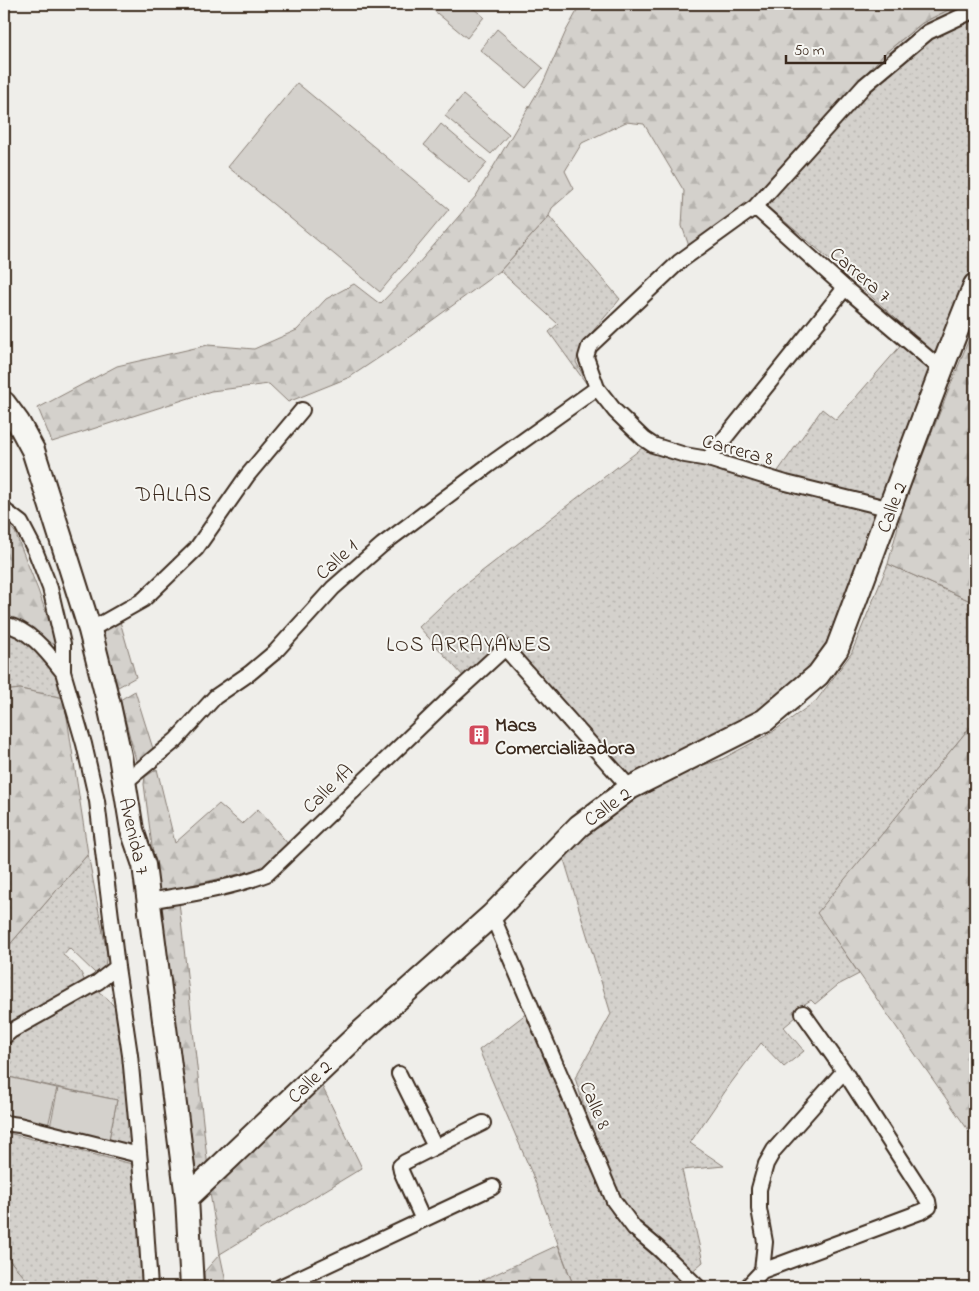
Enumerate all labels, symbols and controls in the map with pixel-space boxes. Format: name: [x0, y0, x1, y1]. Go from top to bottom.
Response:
scale bar: [786, 32, 885, 64]
text: 50 m: [794, 40, 825, 62]
street label: Carrera 7: [822, 241, 897, 311]
street label: Carrera 8: [699, 428, 776, 475]
street label: Calle 2: [870, 478, 916, 538]
district label: DALLAS: [135, 481, 212, 511]
street label: Calle 1: [310, 534, 366, 588]
district label: LOS ARRAYANES: [386, 631, 552, 661]
place label: Macs Comercializadora: [495, 712, 635, 764]
building icon: Macs Comercializadora: [467, 723, 491, 747]
street label: Calle 1A: [297, 758, 361, 821]
street label: Calle 2: [579, 781, 638, 835]
street label: Avenida 7: [110, 795, 156, 878]
street label: Calle 2: [282, 1054, 340, 1111]
street label: Calle 8: [571, 1077, 617, 1135]

